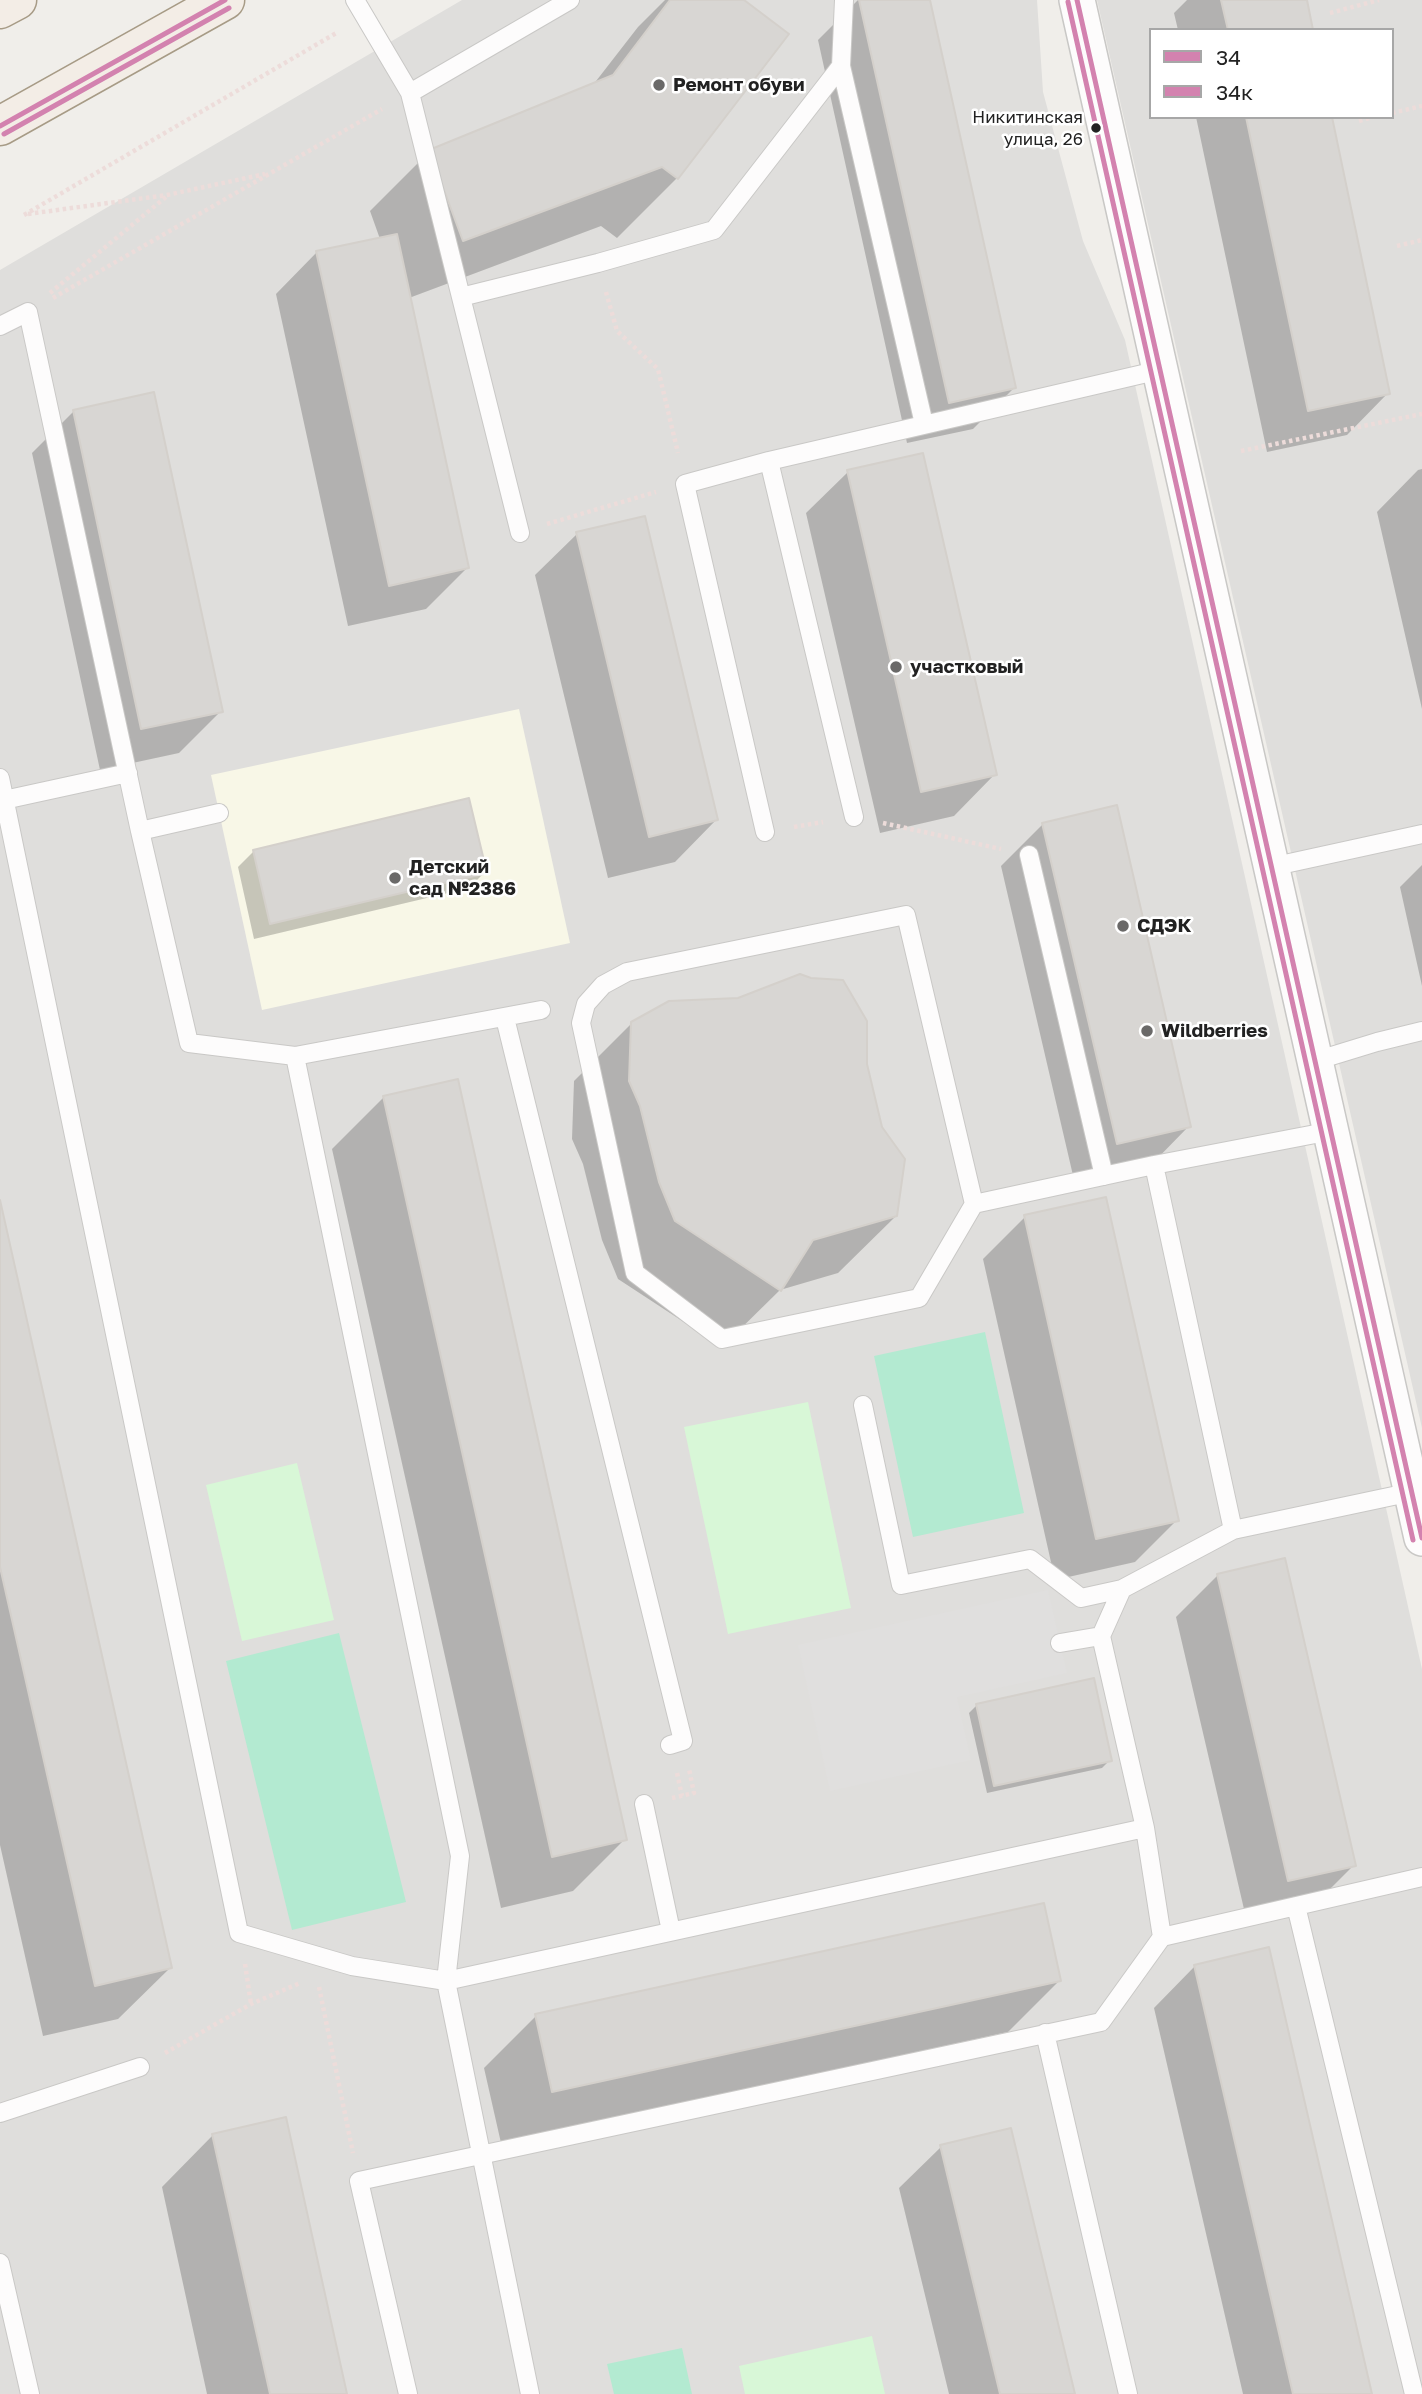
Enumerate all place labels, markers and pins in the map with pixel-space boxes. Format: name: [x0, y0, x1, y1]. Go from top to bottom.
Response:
place label: Ремонт обуви: [673, 74, 805, 96]
marker: Ремонт обуви: [651, 77, 667, 93]
place label: Никитинская улица, 26: [972, 108, 1083, 148]
marker: Никитинская улица, 26: [1089, 121, 1103, 135]
place label: участковый: [910, 656, 1023, 678]
marker: участковый: [888, 659, 904, 675]
place label: Детский сад №2386: [409, 856, 516, 900]
marker: Детский сад №2386: [387, 870, 403, 886]
place label: СДЭК: [1137, 915, 1192, 937]
marker: СДЭК: [1115, 918, 1131, 934]
place label: Wildberries: [1161, 1020, 1268, 1042]
marker: Wildberries: [1139, 1023, 1155, 1039]

